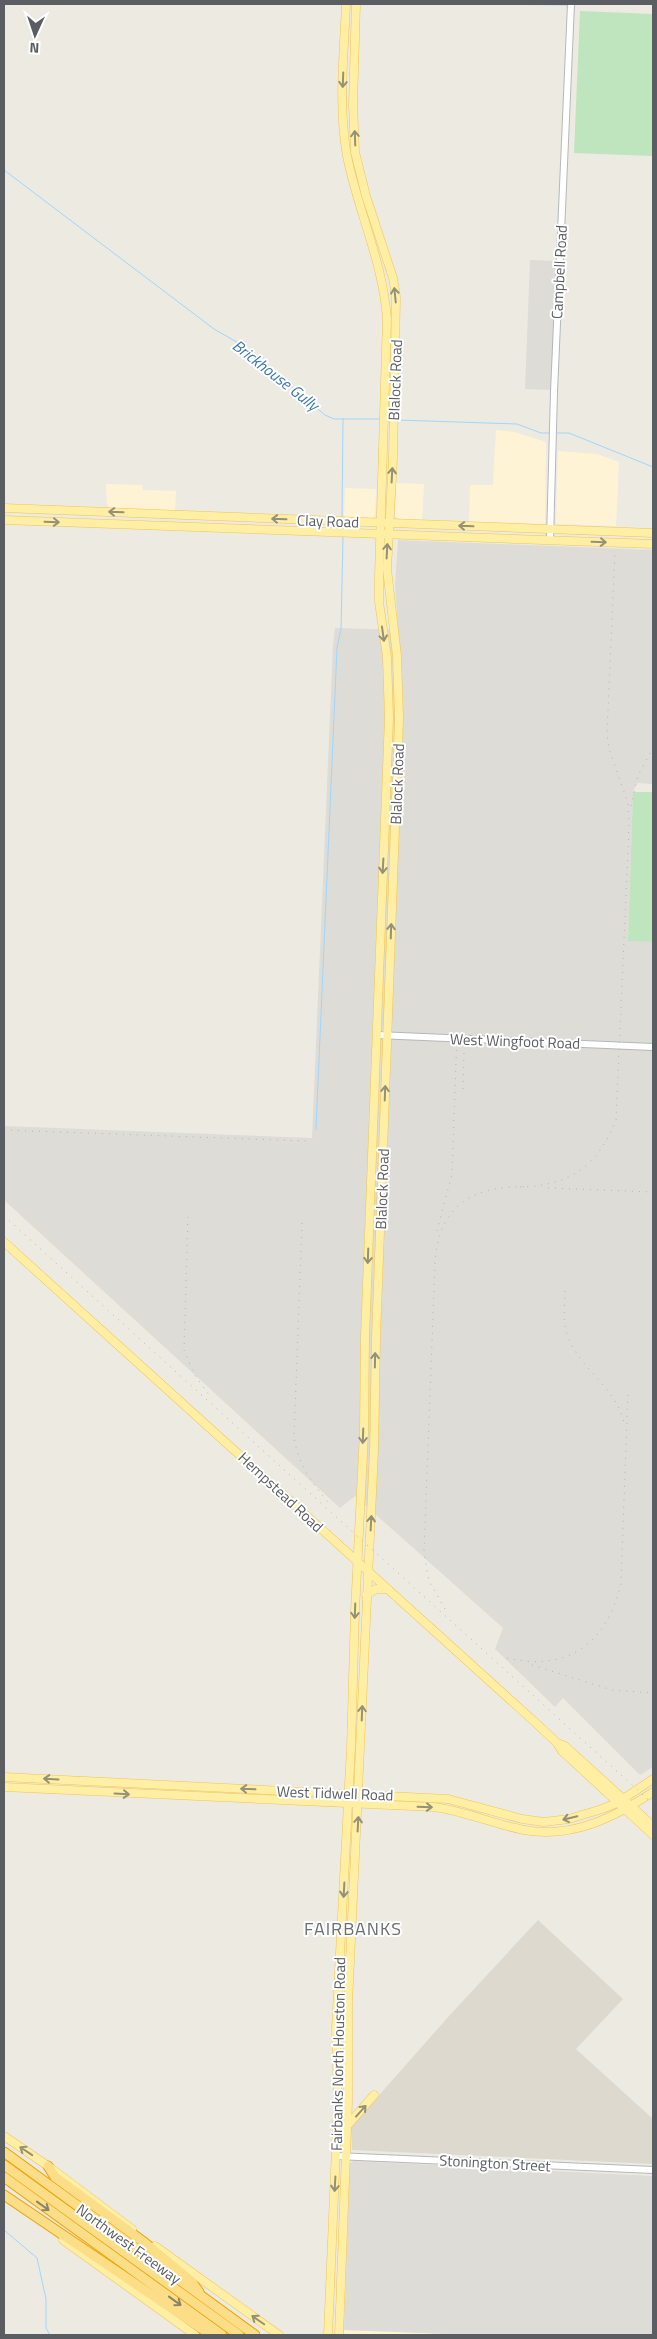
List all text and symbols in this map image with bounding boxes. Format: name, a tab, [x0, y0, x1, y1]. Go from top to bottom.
north arrow	[10, 10, 60, 60]
text: N	[29, 38, 40, 59]
one-way arrow	[339, 72, 348, 88]
one-way arrow	[350, 131, 359, 147]
street label: Campbell Road	[545, 224, 573, 320]
one-way arrow	[390, 287, 400, 303]
water label: Brickhouse Gully	[228, 334, 326, 418]
street label: Blalock Road	[382, 339, 408, 421]
one-way arrow	[387, 467, 396, 483]
one-way arrow	[109, 508, 125, 517]
street label: Clay Road	[297, 508, 359, 534]
one-way arrow	[271, 514, 288, 524]
one-way arrow	[44, 517, 60, 527]
one-way arrow	[458, 522, 474, 531]
one-way arrow	[590, 537, 606, 546]
one-way arrow	[383, 543, 392, 559]
one-way arrow	[378, 626, 388, 642]
street label: Blalock Road	[384, 743, 410, 825]
one-way arrow	[379, 858, 388, 874]
one-way arrow	[386, 923, 396, 939]
street label: West Wingfoot Road	[450, 1027, 580, 1055]
one-way arrow	[381, 1085, 390, 1101]
street label: Blalock Road	[369, 1148, 395, 1230]
one-way arrow	[364, 1248, 373, 1264]
one-way arrow	[371, 1353, 380, 1369]
one-way arrow	[359, 1428, 368, 1444]
street label: Hempstead Road	[233, 1446, 329, 1538]
one-way arrow	[366, 1515, 375, 1531]
one-way arrow	[350, 1603, 359, 1619]
one-way arrow	[358, 1706, 367, 1722]
one-way arrow	[43, 1775, 59, 1784]
street label: West Tidwell Road	[276, 1779, 394, 1807]
one-way arrow	[240, 1785, 256, 1794]
one-way arrow	[114, 1789, 130, 1798]
one-way arrow	[416, 1802, 433, 1812]
one-way arrow	[563, 1814, 579, 1823]
one-way arrow	[353, 1816, 362, 1832]
one-way arrow	[340, 1882, 349, 1898]
district label: FAIRBANKS	[304, 1915, 402, 1942]
street label: Fairbanks North Houston Road	[325, 1957, 351, 2151]
one-way arrow	[355, 2105, 367, 2118]
one-way arrow	[19, 2146, 33, 2156]
street label: Stonington Street	[439, 2149, 552, 2177]
one-way arrow	[330, 2176, 339, 2192]
street label: Northwest Freeway	[72, 2198, 186, 2290]
one-way arrow	[36, 2201, 50, 2211]
one-way arrow	[168, 2296, 182, 2306]
one-way arrow	[251, 2315, 265, 2325]

